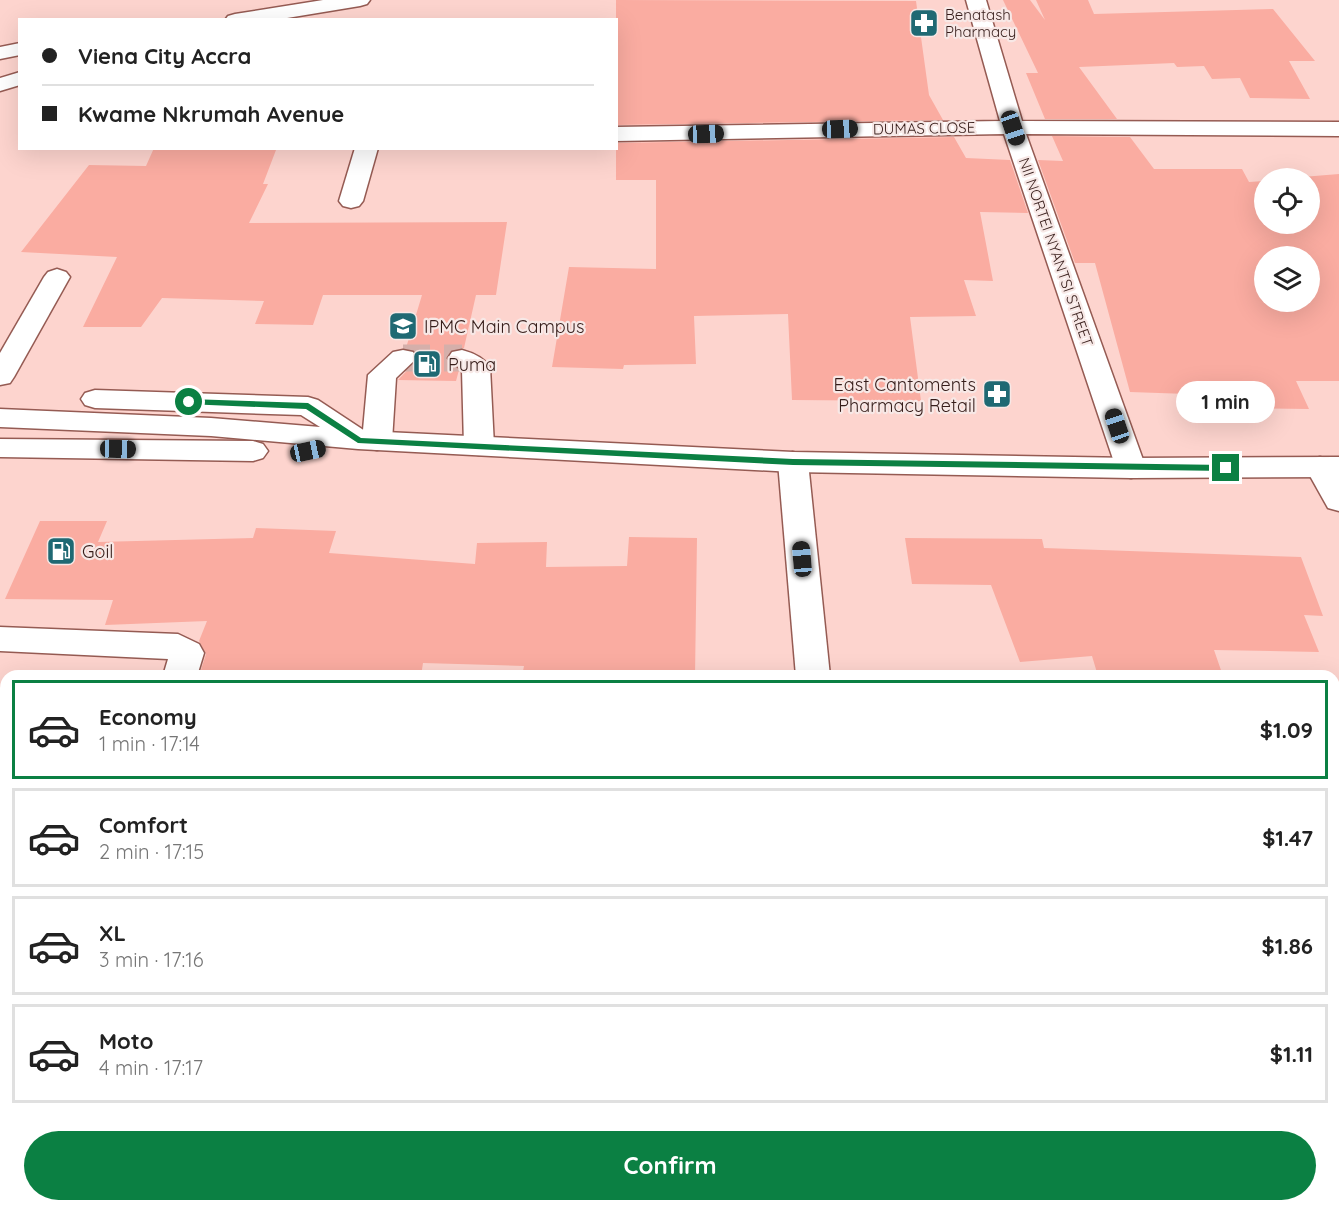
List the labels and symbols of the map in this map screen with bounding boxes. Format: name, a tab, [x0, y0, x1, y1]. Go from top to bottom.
place label: Benatash Pharmacy	[945, 5, 1016, 41]
pharmacy icon: Benatash Pharmacy	[908, 7, 940, 39]
car	[999, 108, 1027, 148]
street label: DUMAS CLOSE	[873, 118, 975, 138]
car	[822, 119, 858, 139]
car	[688, 124, 724, 144]
street label: NII NORTEI NYANTSI STREET	[1015, 155, 1097, 349]
school or university icon: IPMC Main Campus	[387, 310, 419, 342]
place label: IPMC Main Campus	[424, 315, 584, 338]
fuel station icon: Puma	[411, 348, 443, 380]
place label: Puma	[448, 353, 496, 376]
place label: East Cantoments Pharmacy Retail	[834, 373, 976, 417]
pharmacy icon: East Cantoments Pharmacy Retail	[981, 378, 1013, 410]
callout: 1 min	[1176, 381, 1276, 423]
route start	[175, 388, 202, 415]
car	[1103, 406, 1131, 446]
car	[289, 438, 327, 464]
car	[100, 440, 136, 458]
route end	[1212, 454, 1239, 481]
fuel station icon: Goil	[45, 535, 77, 567]
place label: Goil	[82, 540, 113, 563]
car	[791, 540, 813, 578]

